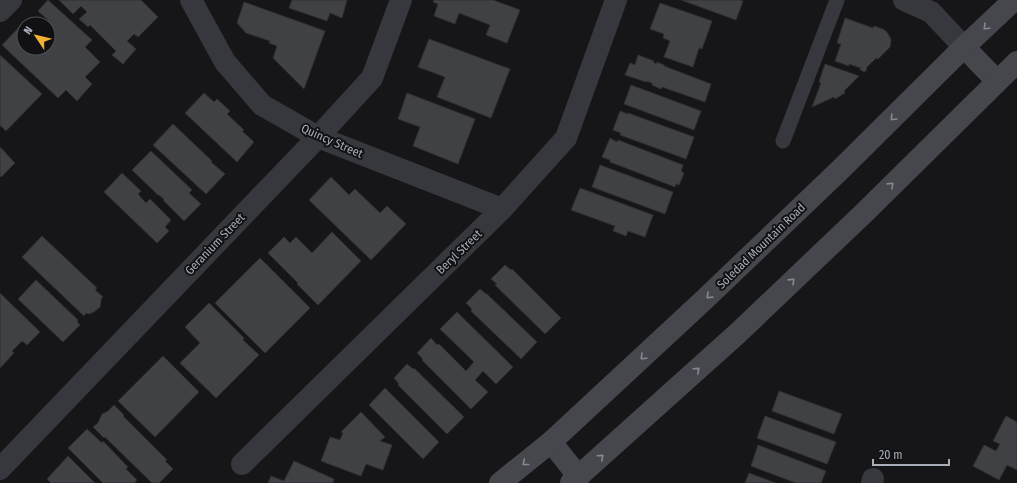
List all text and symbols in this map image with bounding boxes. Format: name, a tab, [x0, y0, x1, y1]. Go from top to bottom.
north arrow	[16, 16, 56, 56]
one-way arrow	[983, 22, 990, 29]
text: N	[21, 24, 35, 37]
one-way arrow	[890, 113, 898, 120]
street label: Quincy Street	[299, 121, 365, 161]
one-way arrow	[886, 182, 894, 190]
street label: Soledad Mountain Road	[714, 200, 808, 292]
street label: Geranium Street	[182, 210, 248, 278]
street label: Beryl Street	[433, 227, 485, 277]
one-way arrow	[787, 278, 795, 286]
one-way arrow	[706, 291, 714, 298]
one-way arrow	[640, 352, 648, 360]
one-way arrow	[692, 367, 700, 375]
scale bar	[873, 441, 949, 467]
text: 20 m	[879, 448, 903, 462]
one-way arrow	[596, 455, 603, 462]
one-way arrow	[523, 458, 530, 465]

